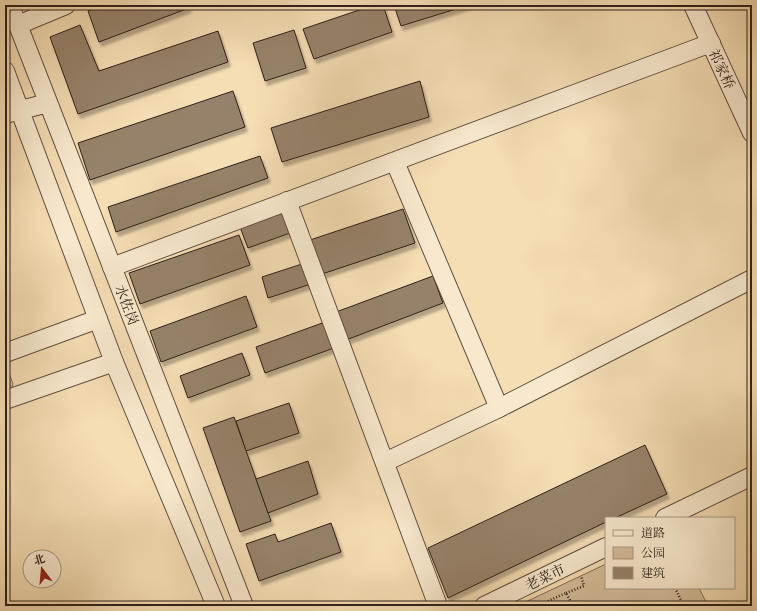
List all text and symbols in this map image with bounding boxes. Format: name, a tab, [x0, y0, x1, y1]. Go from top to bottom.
street label: 祁家桥	[704, 47, 738, 92]
street label: 水佐岗	[110, 283, 142, 328]
legend	[605, 517, 735, 589]
text: 道路	[641, 526, 665, 541]
text: 公园	[641, 546, 665, 561]
north arrow	[22, 549, 62, 589]
text: 北	[32, 552, 47, 569]
street label: 老菜市	[523, 561, 568, 595]
text: 建筑	[641, 566, 665, 581]

